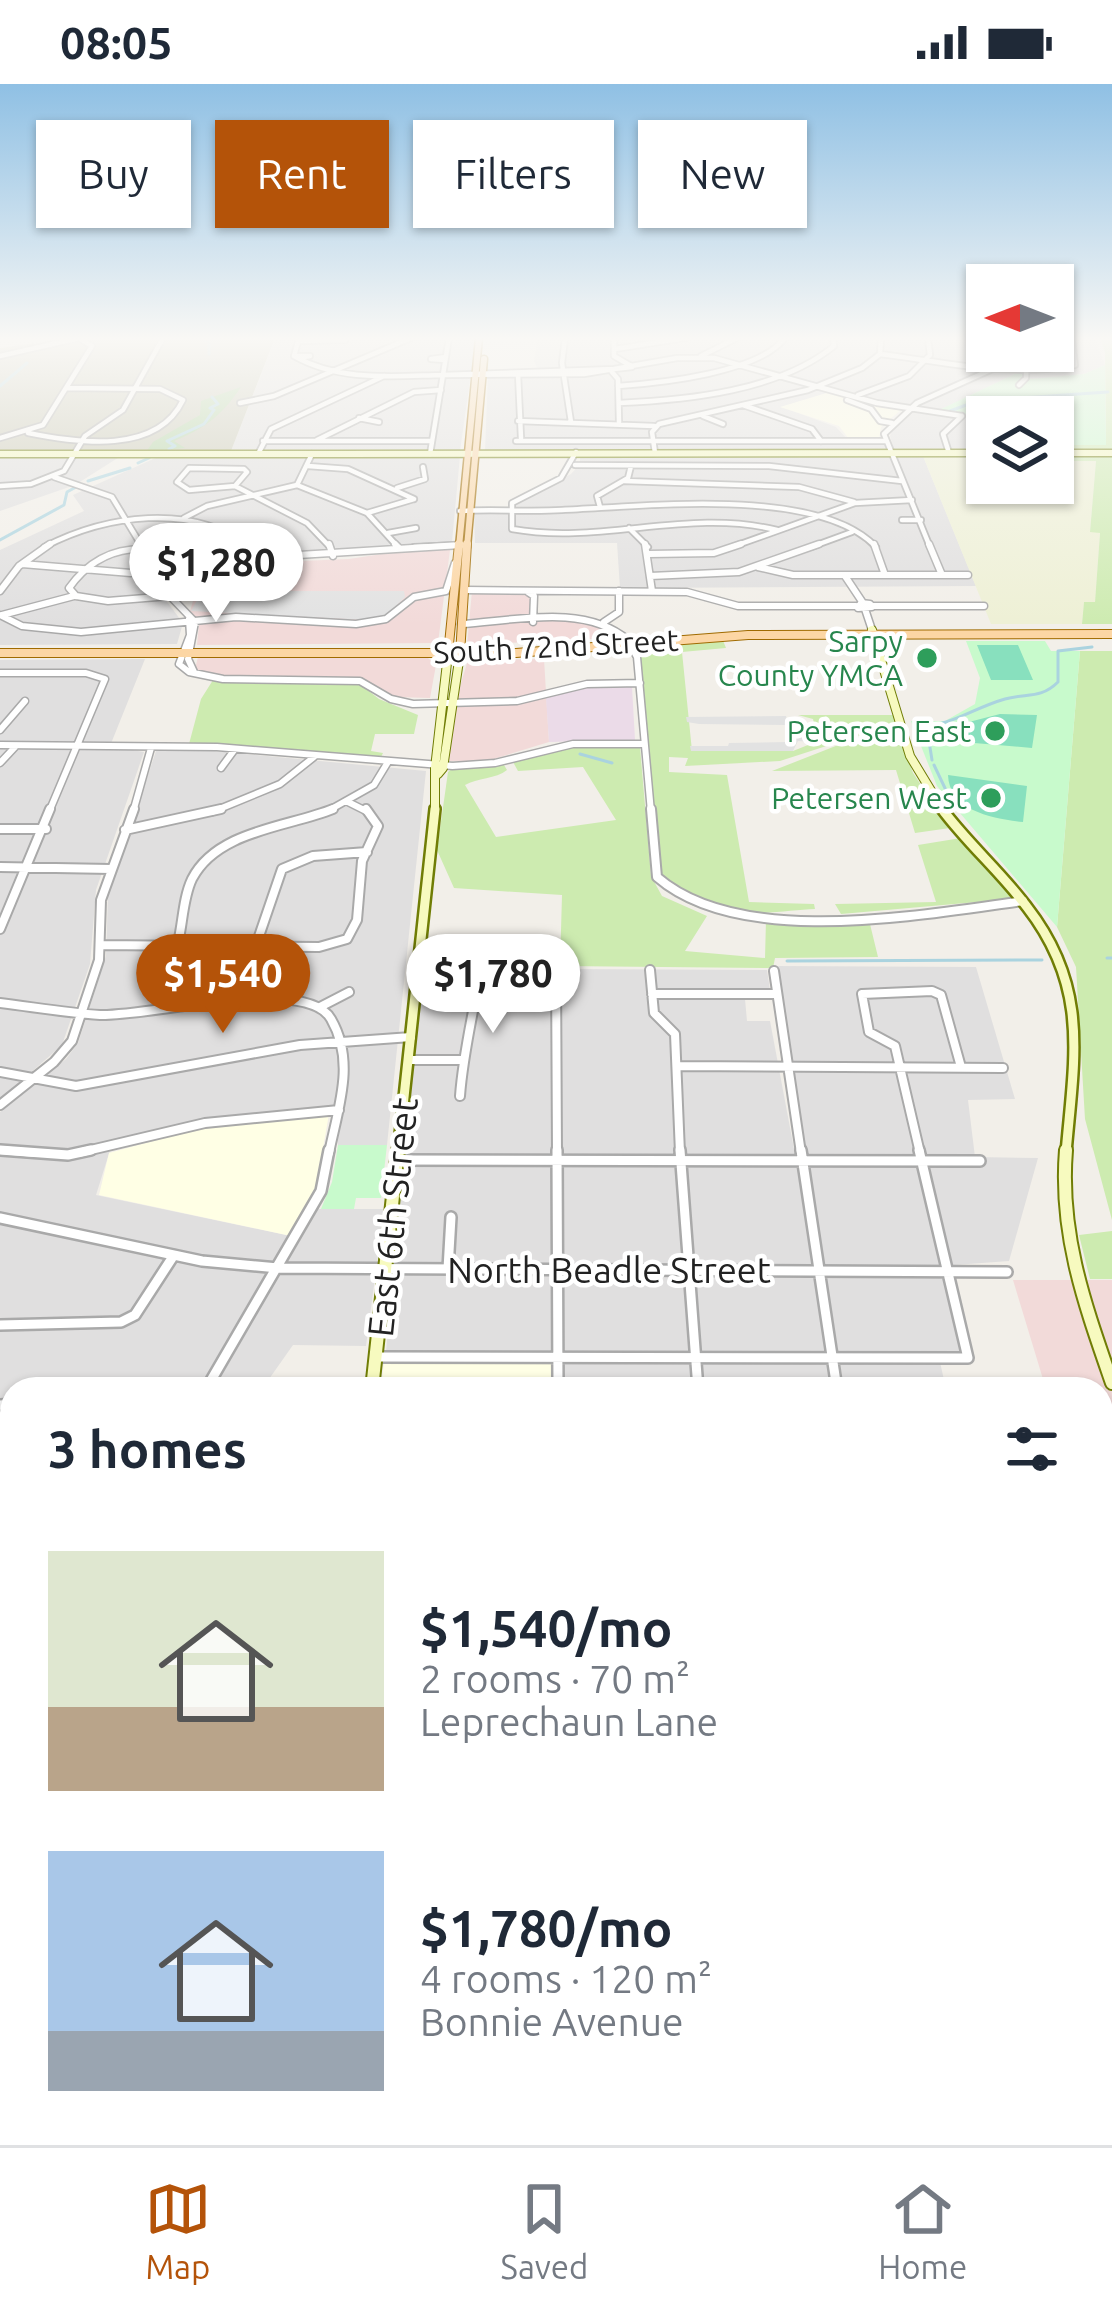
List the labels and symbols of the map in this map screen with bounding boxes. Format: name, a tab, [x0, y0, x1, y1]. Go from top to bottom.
north arrow	[966, 264, 1074, 372]
pin: $1,280	[118, 523, 314, 625]
street label: South 72nd Street	[433, 623, 680, 669]
place label: Sarpy County YMCA	[718, 624, 903, 692]
marker: Sarpy County YMCA	[914, 645, 940, 671]
place label: Petersen East	[787, 714, 971, 748]
marker: Petersen East	[982, 718, 1008, 744]
place label: Petersen West	[771, 781, 967, 815]
marker: Petersen West	[978, 785, 1004, 811]
pin: $1,540	[125, 934, 321, 1036]
pin: $1,780	[395, 934, 591, 1036]
street label: East 6th Street	[359, 1095, 425, 1339]
street label: North Beadle Street	[447, 1249, 771, 1290]

